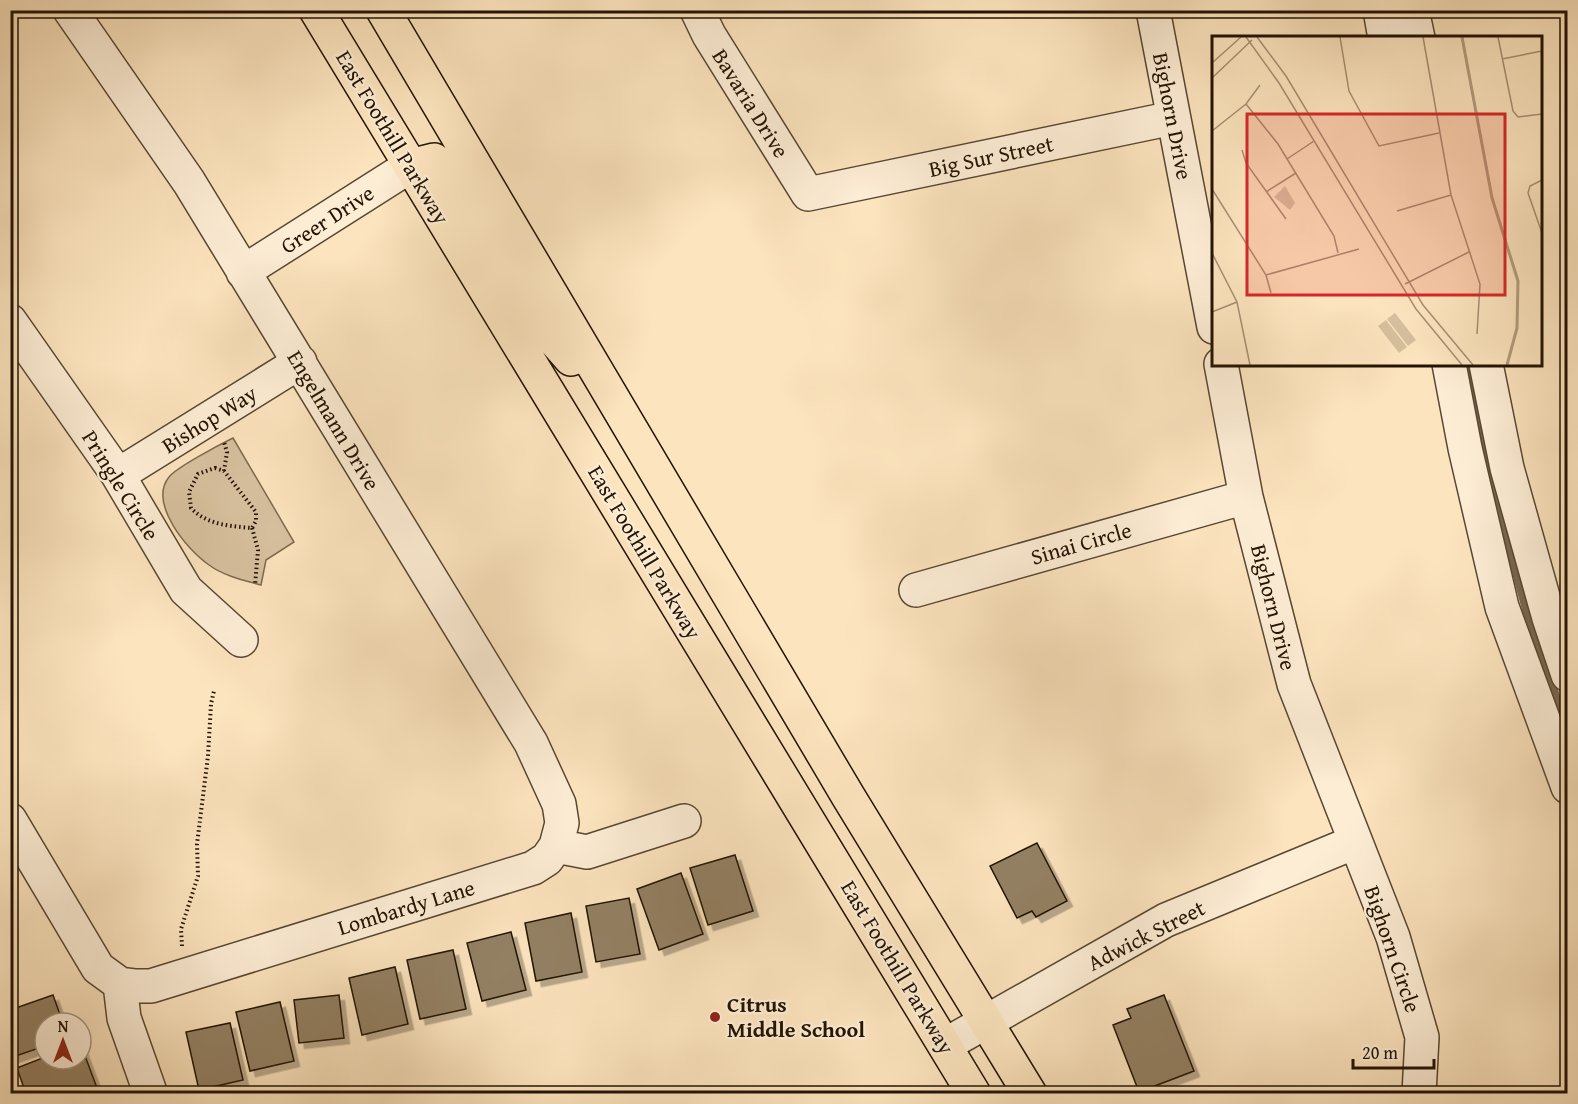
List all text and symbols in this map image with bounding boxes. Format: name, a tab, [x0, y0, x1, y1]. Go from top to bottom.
inset map	[1212, 36, 1542, 366]
street label: Bavaria Drive	[705, 42, 797, 164]
street label: East Foothill Parkway	[328, 44, 458, 230]
street label: Bighorn Drive	[1145, 50, 1201, 182]
street label: Big Sur Street	[926, 127, 1056, 185]
street label: Greer Drive	[274, 177, 380, 261]
street label: Engelmann Drive	[280, 344, 388, 496]
street label: Bishop Way	[155, 377, 263, 461]
street label: Pringle Circle	[74, 424, 168, 546]
street label: East Foothill Parkway	[580, 459, 710, 645]
street label: Sinai Circle	[1027, 513, 1135, 573]
street label: Bighorn Drive	[1243, 541, 1305, 673]
street label: Lombardy Lane	[333, 871, 479, 943]
street label: East Foothill Parkway	[833, 874, 963, 1060]
street label: Bighorn Circle	[1356, 881, 1430, 1017]
street label: Adwick Street	[1082, 892, 1210, 978]
place label: Citrus Middle School	[727, 988, 865, 1045]
marker: Citrus Middle School	[708, 1010, 722, 1024]
north arrow	[33, 1011, 93, 1071]
text: N	[58, 1014, 69, 1038]
scale bar	[1353, 1032, 1434, 1070]
text: 20 m	[1362, 1039, 1398, 1066]

